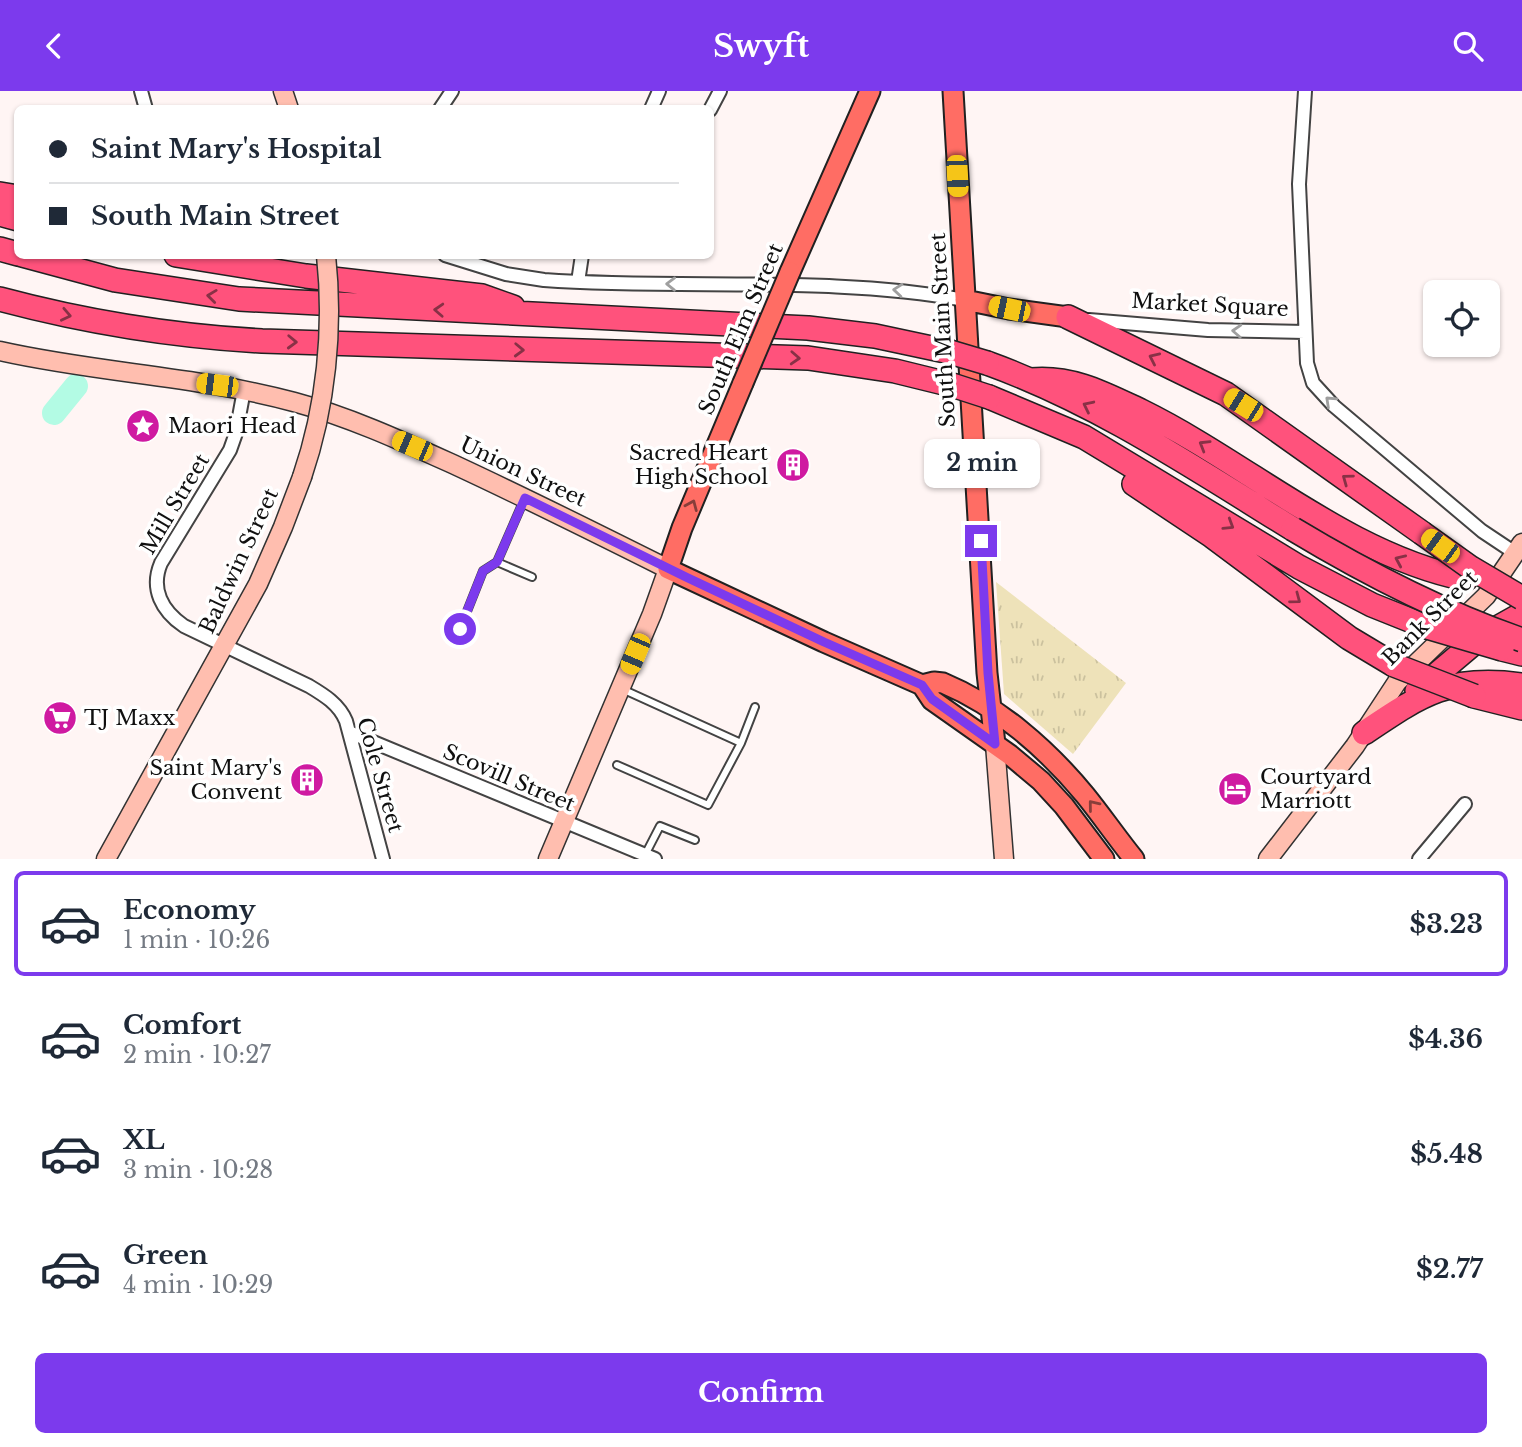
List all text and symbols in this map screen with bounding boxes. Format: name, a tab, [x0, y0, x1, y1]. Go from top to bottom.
text: Swyft	[713, 26, 809, 66]
icon: back	[35, 27, 73, 65]
icon: search	[1449, 27, 1487, 65]
text: Saint Mary's Hospital	[91, 133, 382, 165]
car	[946, 154, 969, 198]
text: South Main Street	[91, 200, 339, 232]
street label: South Main Street	[925, 232, 961, 428]
street label: South Elm Street	[693, 239, 789, 419]
one-way arrow	[665, 276, 676, 291]
map controls	[1423, 280, 1500, 357]
button: locate	[1423, 280, 1500, 357]
one-way arrow	[892, 283, 903, 298]
one-way arrow	[206, 288, 218, 303]
street label: Market Square	[1131, 288, 1289, 322]
car	[987, 294, 1032, 324]
one-way arrow	[433, 303, 444, 318]
one-way arrow	[60, 307, 72, 322]
one-way arrow	[1231, 324, 1242, 339]
one-way arrow	[286, 335, 297, 350]
one-way arrow	[514, 342, 525, 357]
one-way arrow	[790, 350, 801, 365]
one-way arrow	[1149, 353, 1162, 367]
car	[195, 372, 240, 398]
car	[1220, 385, 1267, 425]
one-way arrow	[1325, 397, 1338, 409]
one-way arrow	[1083, 400, 1095, 414]
place icon: Maori Head	[124, 407, 162, 445]
place label: Maori Head	[168, 413, 296, 439]
car	[389, 428, 436, 464]
street label: Union Street	[456, 431, 590, 513]
place label: Sacred Heart High School	[629, 440, 768, 490]
callout: 2 min	[923, 440, 1039, 489]
one-way arrow	[1199, 441, 1212, 454]
building icon: Sacred Heart High School	[774, 446, 812, 484]
street label: Mill Street	[135, 449, 215, 559]
text: 2 min	[946, 449, 1018, 477]
one-way arrow	[1342, 475, 1355, 487]
street label: Baldwin Street	[194, 484, 284, 638]
one-way arrow	[684, 499, 698, 512]
one-way arrow	[1221, 517, 1234, 530]
route end	[965, 525, 997, 557]
car	[1417, 525, 1464, 567]
one-way arrow	[1395, 554, 1408, 568]
street label: Bank Street	[1377, 565, 1483, 671]
one-way arrow	[1288, 590, 1301, 603]
route start	[444, 613, 476, 645]
car	[618, 631, 653, 677]
supermarket icon: TJ Maxx	[41, 699, 79, 737]
place label: TJ Maxx	[84, 705, 175, 731]
street label: Cole Street	[351, 714, 409, 836]
street label: Scovill Street	[439, 738, 579, 818]
place label: Saint Mary's Convent	[149, 755, 282, 805]
building icon: Saint Mary's Convent	[288, 761, 326, 799]
place label: Courtyard Marriott	[1260, 764, 1371, 814]
hotel icon: Courtyard Marriott	[1216, 770, 1254, 808]
one-way arrow	[1089, 800, 1101, 813]
icon: car	[39, 892, 102, 955]
text: Economy	[123, 894, 256, 926]
text: $3.23	[1409, 908, 1483, 940]
text: 1 min · 10:26	[123, 926, 270, 954]
icon: car	[39, 1007, 102, 1070]
text: Comfort	[123, 1009, 241, 1041]
text: $4.36	[1408, 1023, 1483, 1055]
text: 2 min · 10:27	[123, 1041, 271, 1069]
icon: car	[39, 1122, 102, 1185]
text: XL	[123, 1124, 165, 1156]
text: $5.48	[1410, 1138, 1483, 1170]
text: 3 min · 10:28	[123, 1156, 273, 1184]
icon: car	[39, 1237, 102, 1300]
text: Green	[123, 1239, 208, 1271]
text: $2.77	[1416, 1253, 1483, 1285]
text: 4 min · 10:29	[123, 1271, 273, 1299]
button: Confirm	[35, 1353, 1487, 1433]

